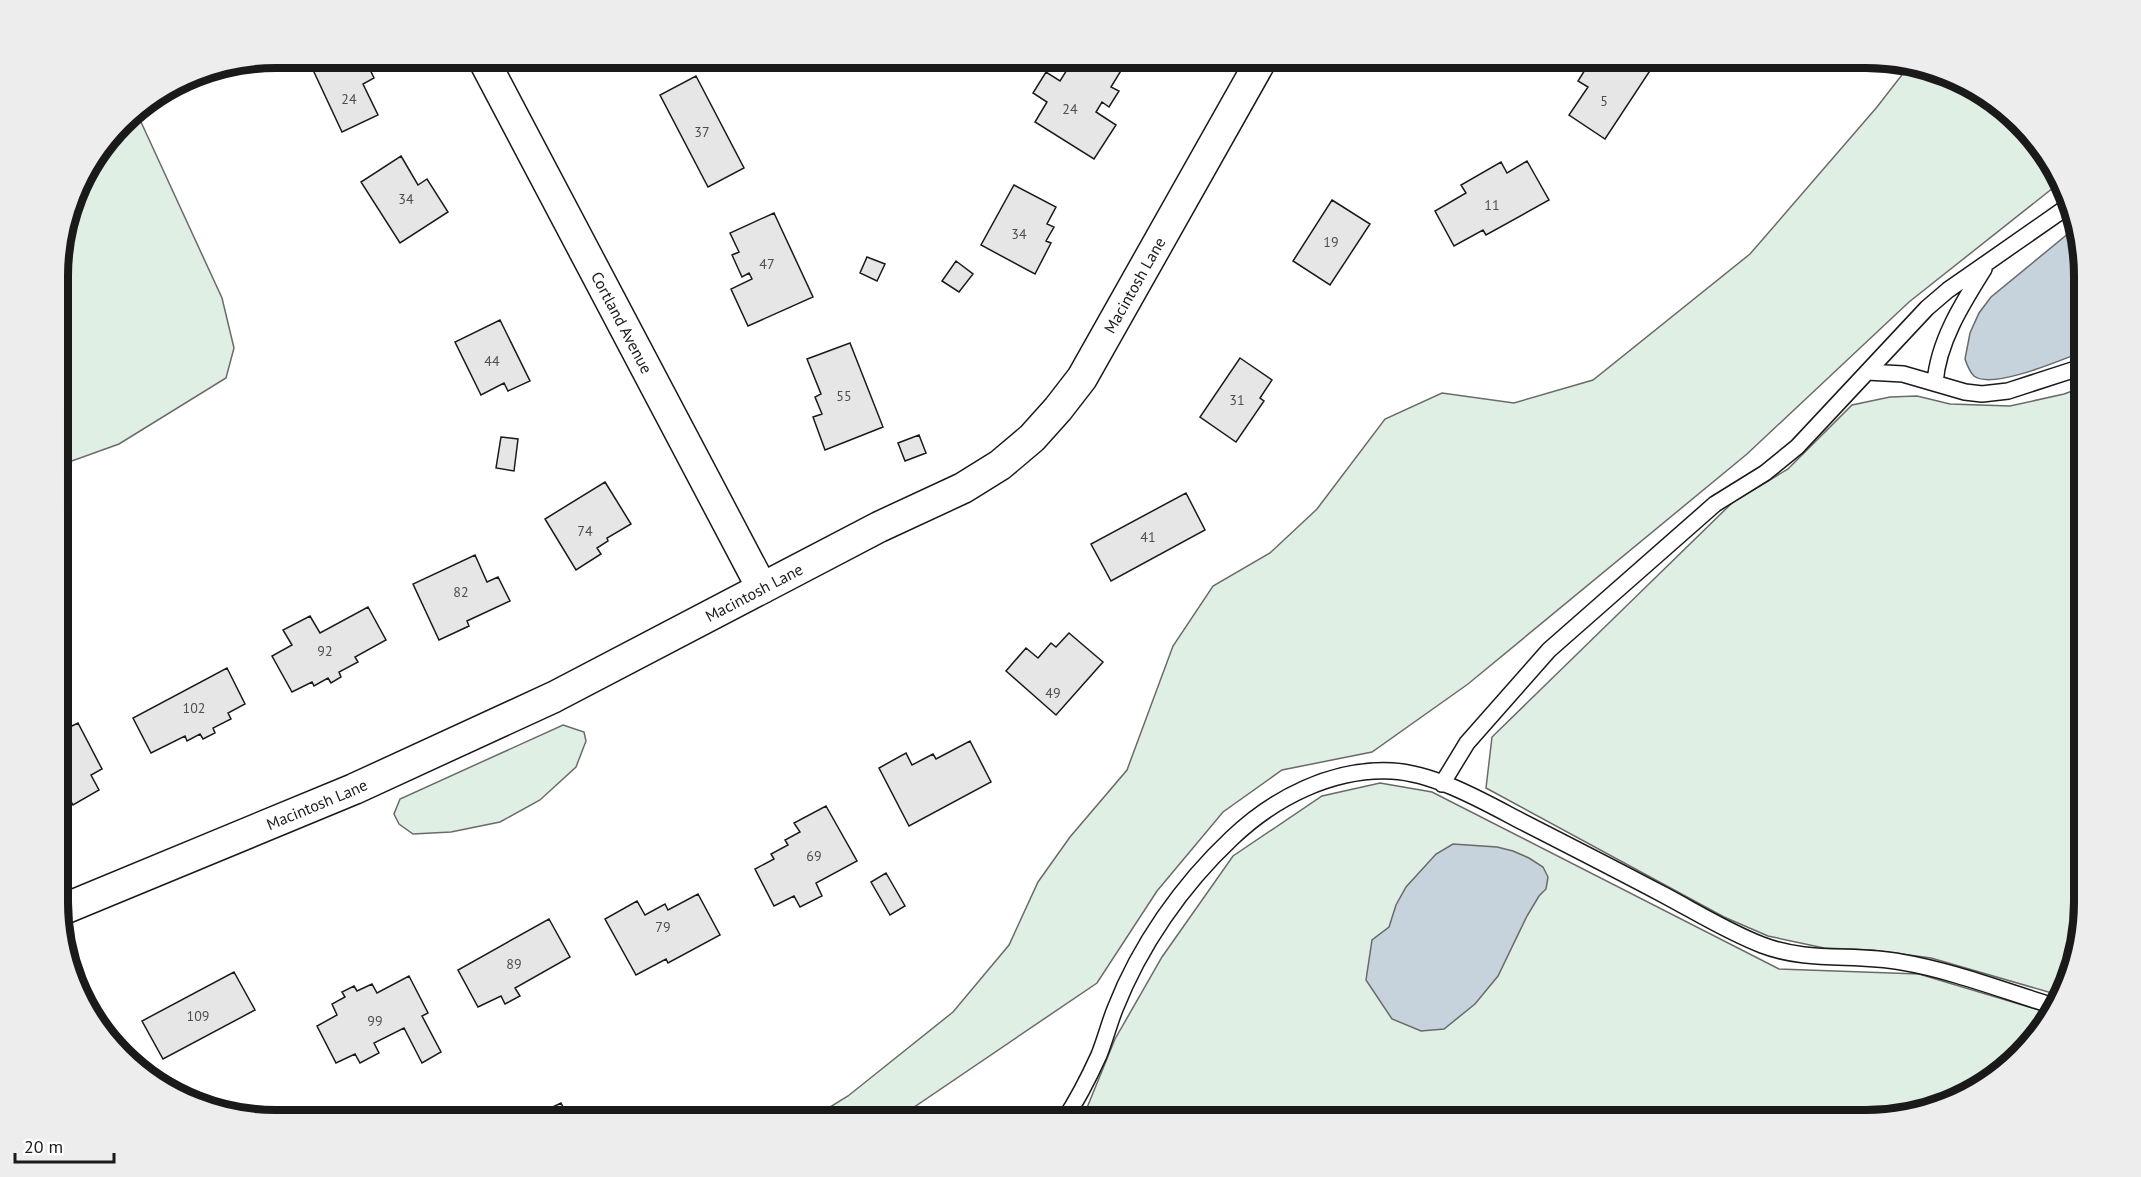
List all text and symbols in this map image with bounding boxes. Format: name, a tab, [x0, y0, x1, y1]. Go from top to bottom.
house number: 24	[341, 90, 357, 108]
house number: 5	[1600, 92, 1608, 110]
house number: 24	[1062, 100, 1078, 118]
house number: 37	[694, 123, 710, 141]
house number: 34	[398, 190, 414, 208]
house number: 11	[1484, 196, 1500, 214]
house number: 34	[1011, 225, 1027, 243]
street label: Macintosh Lane	[1099, 233, 1169, 337]
house number: 19	[1323, 233, 1339, 251]
house number: 47	[759, 255, 775, 273]
street label: Cortland Avenue	[587, 268, 657, 377]
house number: 44	[484, 352, 500, 370]
house number: 55	[836, 387, 852, 405]
house number: 31	[1229, 391, 1245, 409]
house number: 74	[577, 522, 593, 540]
house number: 41	[1140, 528, 1156, 546]
street label: Macintosh Lane	[702, 559, 806, 626]
house number: 82	[453, 583, 469, 601]
house number: 92	[317, 642, 333, 660]
house number: 49	[1045, 684, 1061, 702]
house number: 102	[183, 699, 205, 717]
street label: Macintosh Lane	[263, 774, 370, 834]
house number: 69	[806, 847, 822, 865]
house number: 79	[655, 918, 671, 936]
house number: 89	[506, 955, 522, 973]
house number: 109	[187, 1007, 209, 1025]
house number: 99	[367, 1012, 383, 1030]
scale bar	[15, 1126, 114, 1164]
text: 20 m	[24, 1135, 63, 1158]

